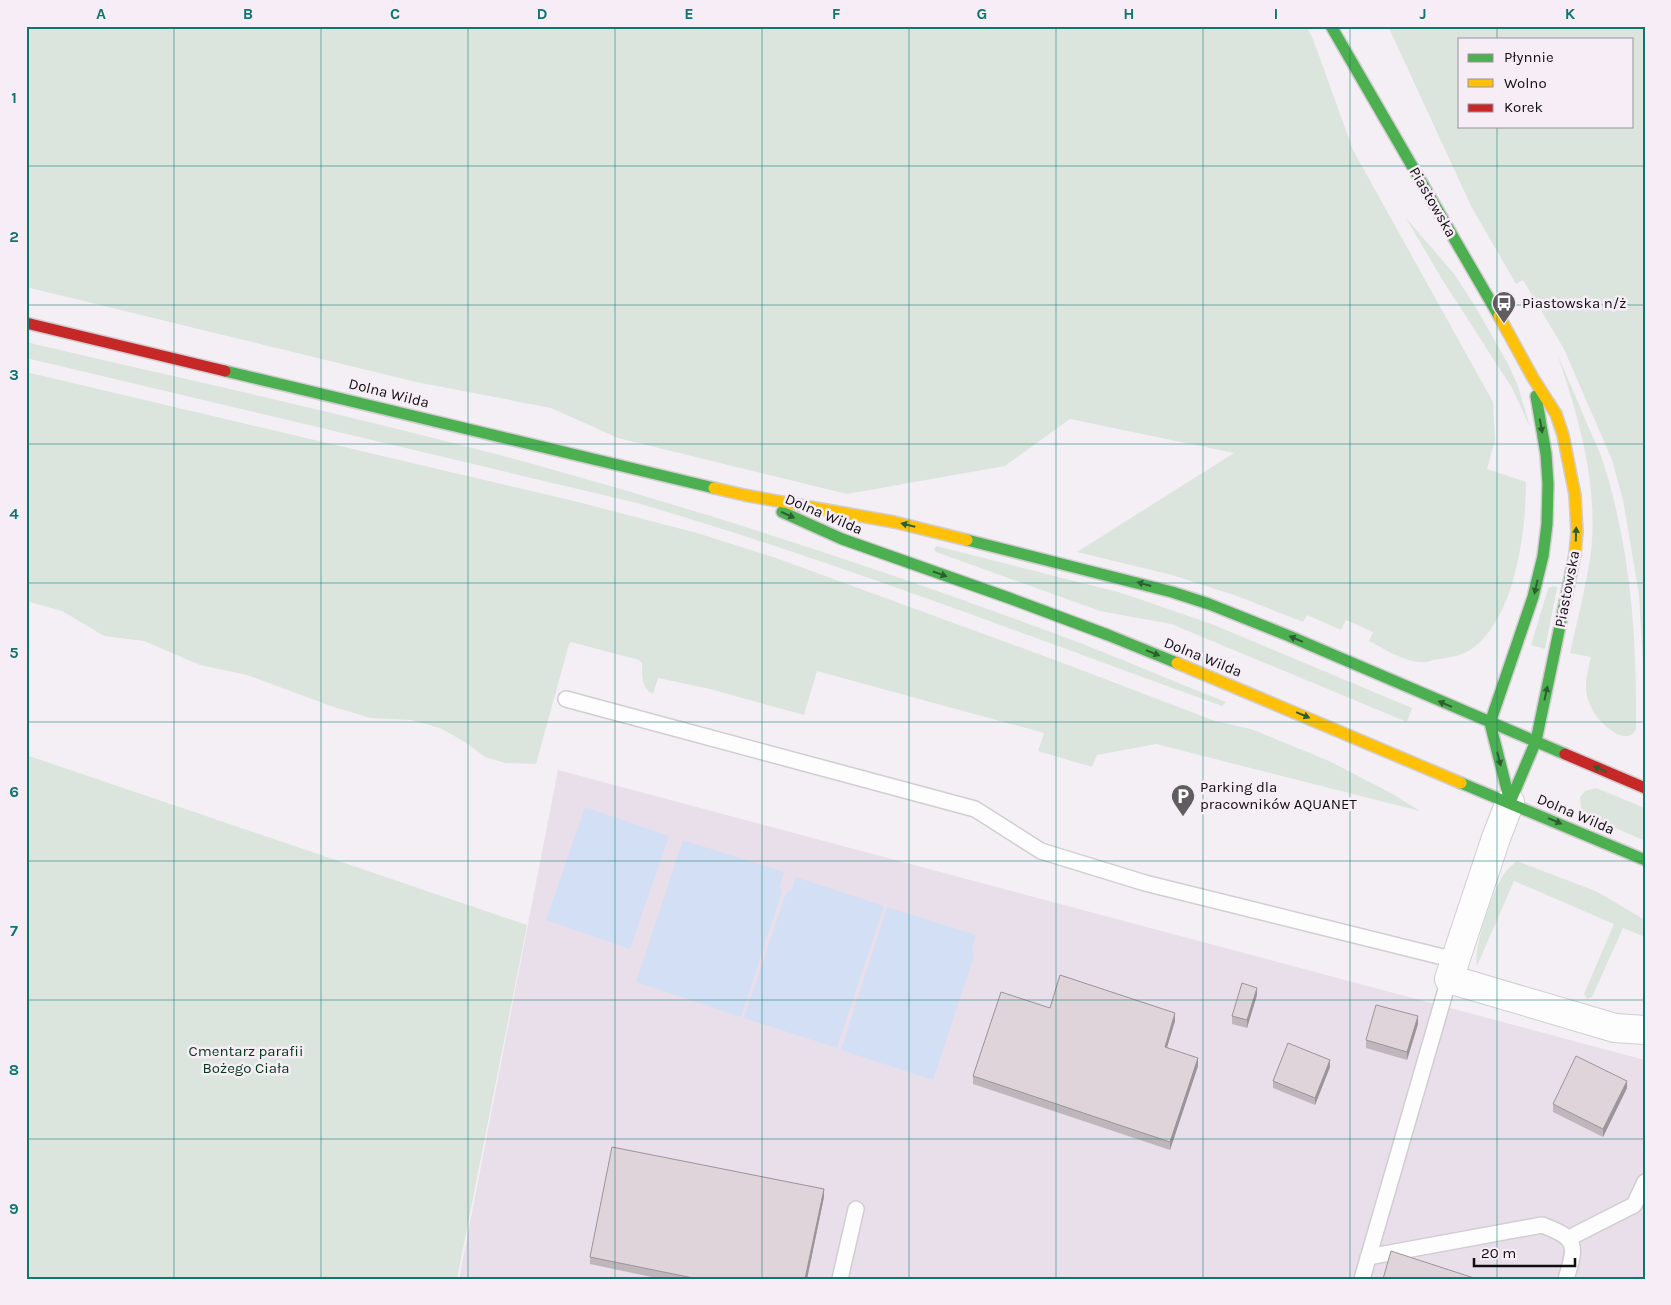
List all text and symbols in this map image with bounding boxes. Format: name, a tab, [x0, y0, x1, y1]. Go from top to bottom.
text: A	[96, 4, 106, 23]
text: B	[243, 4, 253, 23]
text: C	[390, 4, 400, 23]
text: D	[537, 4, 548, 23]
text: E	[684, 4, 694, 23]
text: F	[832, 4, 841, 23]
text: G	[977, 4, 987, 23]
text: H	[1123, 4, 1135, 23]
text: I	[1274, 4, 1278, 23]
text: J	[1419, 4, 1427, 23]
text: K	[1565, 4, 1576, 23]
legend	[1458, 38, 1634, 128]
text: Płynnie	[1504, 48, 1554, 66]
text: Wolno	[1504, 74, 1547, 92]
text: 1	[11, 88, 17, 107]
text: Korek	[1504, 98, 1543, 116]
street label: Piastowska	[1406, 164, 1460, 240]
text: 2	[9, 227, 19, 246]
bus stop icon: Piastowska n/ż	[1491, 290, 1517, 324]
place label: Piastowska n/ż	[1522, 294, 1626, 312]
text: 3	[9, 365, 19, 384]
street label: Dolna Wilda	[347, 374, 431, 412]
one-way arrow	[1538, 419, 1546, 435]
street label: Dolna Wilda	[783, 490, 865, 538]
text: 4	[9, 504, 19, 523]
one-way arrow	[781, 512, 795, 520]
one-way arrow	[900, 521, 915, 529]
one-way arrow	[1573, 525, 1581, 541]
street label: Piastowska	[1551, 549, 1583, 629]
one-way arrow	[933, 570, 948, 578]
one-way arrow	[1136, 580, 1151, 588]
one-way arrow	[1531, 580, 1539, 596]
street label: Dolna Wilda	[1161, 633, 1245, 681]
one-way arrow	[1289, 635, 1303, 643]
text: 5	[9, 643, 19, 662]
one-way arrow	[1146, 650, 1160, 658]
one-way arrow	[1542, 685, 1550, 700]
one-way arrow	[1438, 699, 1452, 707]
one-way arrow	[1296, 712, 1310, 720]
one-way arrow	[1495, 751, 1503, 766]
one-way arrow	[1593, 764, 1607, 772]
place label: Parking dla pracowników AQUANET	[1200, 778, 1357, 813]
text: 6	[9, 782, 19, 801]
parking icon: Parking dla pracowników AQUANET	[1170, 783, 1196, 817]
street label: Dolna Wilda	[1535, 790, 1617, 838]
one-way arrow	[1548, 818, 1562, 826]
text: 7	[10, 921, 18, 940]
park label: Cmentarz parafii Bożego Ciała	[189, 1042, 303, 1077]
text: 8	[9, 1060, 19, 1079]
text: 9	[9, 1199, 19, 1218]
scale bar	[1474, 1235, 1575, 1267]
text: 20 m	[1481, 1244, 1516, 1262]

